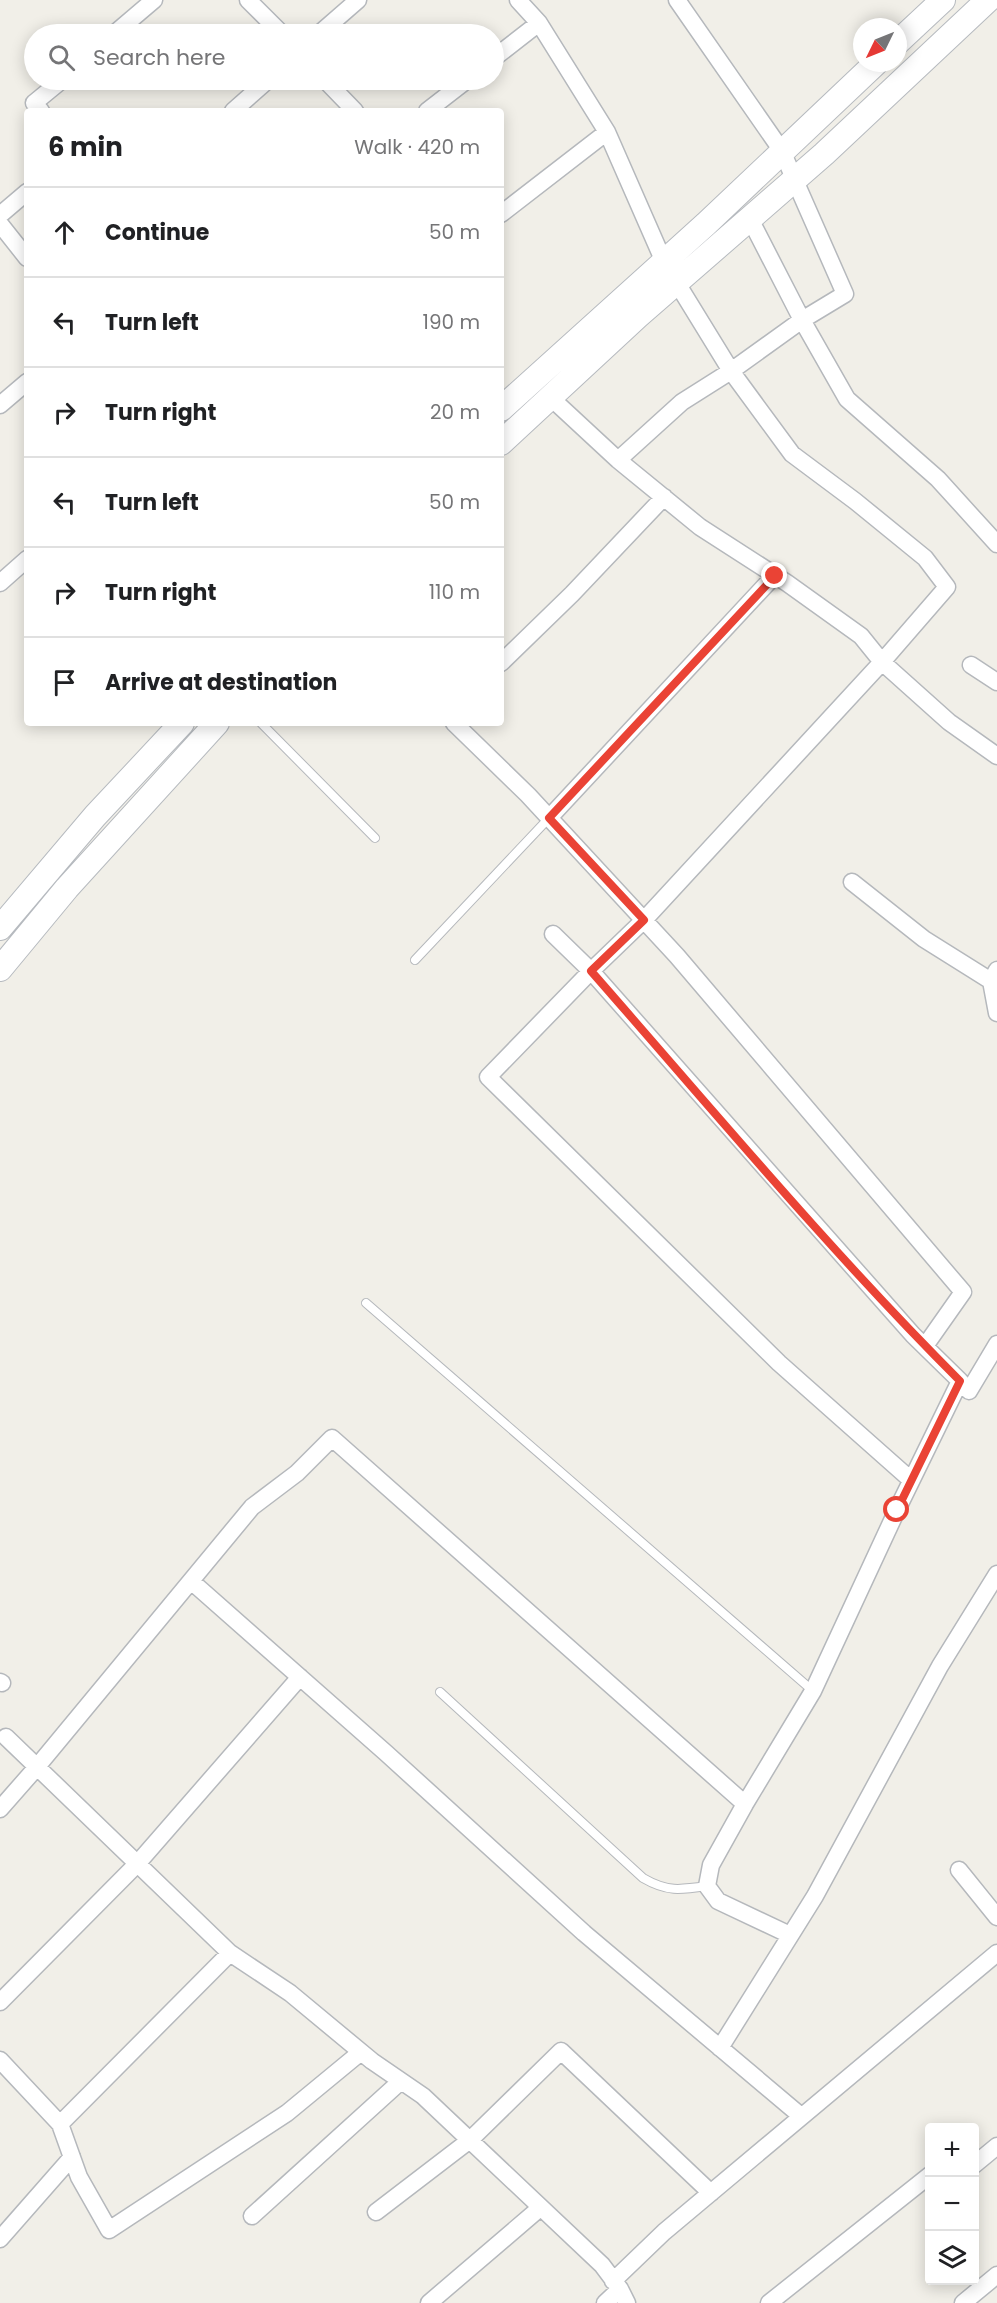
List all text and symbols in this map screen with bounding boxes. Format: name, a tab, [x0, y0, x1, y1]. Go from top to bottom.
north arrow	[853, 18, 907, 72]
search box	[24, 24, 504, 90]
icon: search	[45, 41, 78, 74]
text: Search here	[93, 42, 226, 73]
text: 6 min	[48, 129, 123, 165]
text: Walk · 420 m	[354, 133, 480, 161]
icon: ahead	[48, 216, 81, 249]
text: Continue	[105, 217, 209, 248]
text: 50 m	[429, 218, 480, 246]
icon: left	[48, 306, 81, 339]
text: Turn left	[105, 307, 199, 338]
text: 190 m	[423, 308, 480, 336]
icon: right	[48, 396, 81, 429]
text: Turn right	[105, 397, 216, 428]
text: 20 m	[430, 398, 480, 426]
icon: left	[48, 486, 81, 519]
text: Turn left	[105, 487, 199, 518]
text: 50 m	[429, 488, 480, 516]
route end	[761, 562, 787, 588]
icon: right	[48, 576, 81, 609]
text: Turn right	[105, 577, 216, 608]
text: 110 m	[429, 578, 480, 606]
icon: arrive	[48, 666, 81, 699]
text: Arrive at destination	[105, 667, 337, 698]
route start	[883, 1496, 909, 1522]
map controls	[925, 2123, 979, 2285]
button: +	[925, 2123, 979, 2177]
button: −	[925, 2177, 979, 2231]
button: layers	[925, 2231, 979, 2285]

